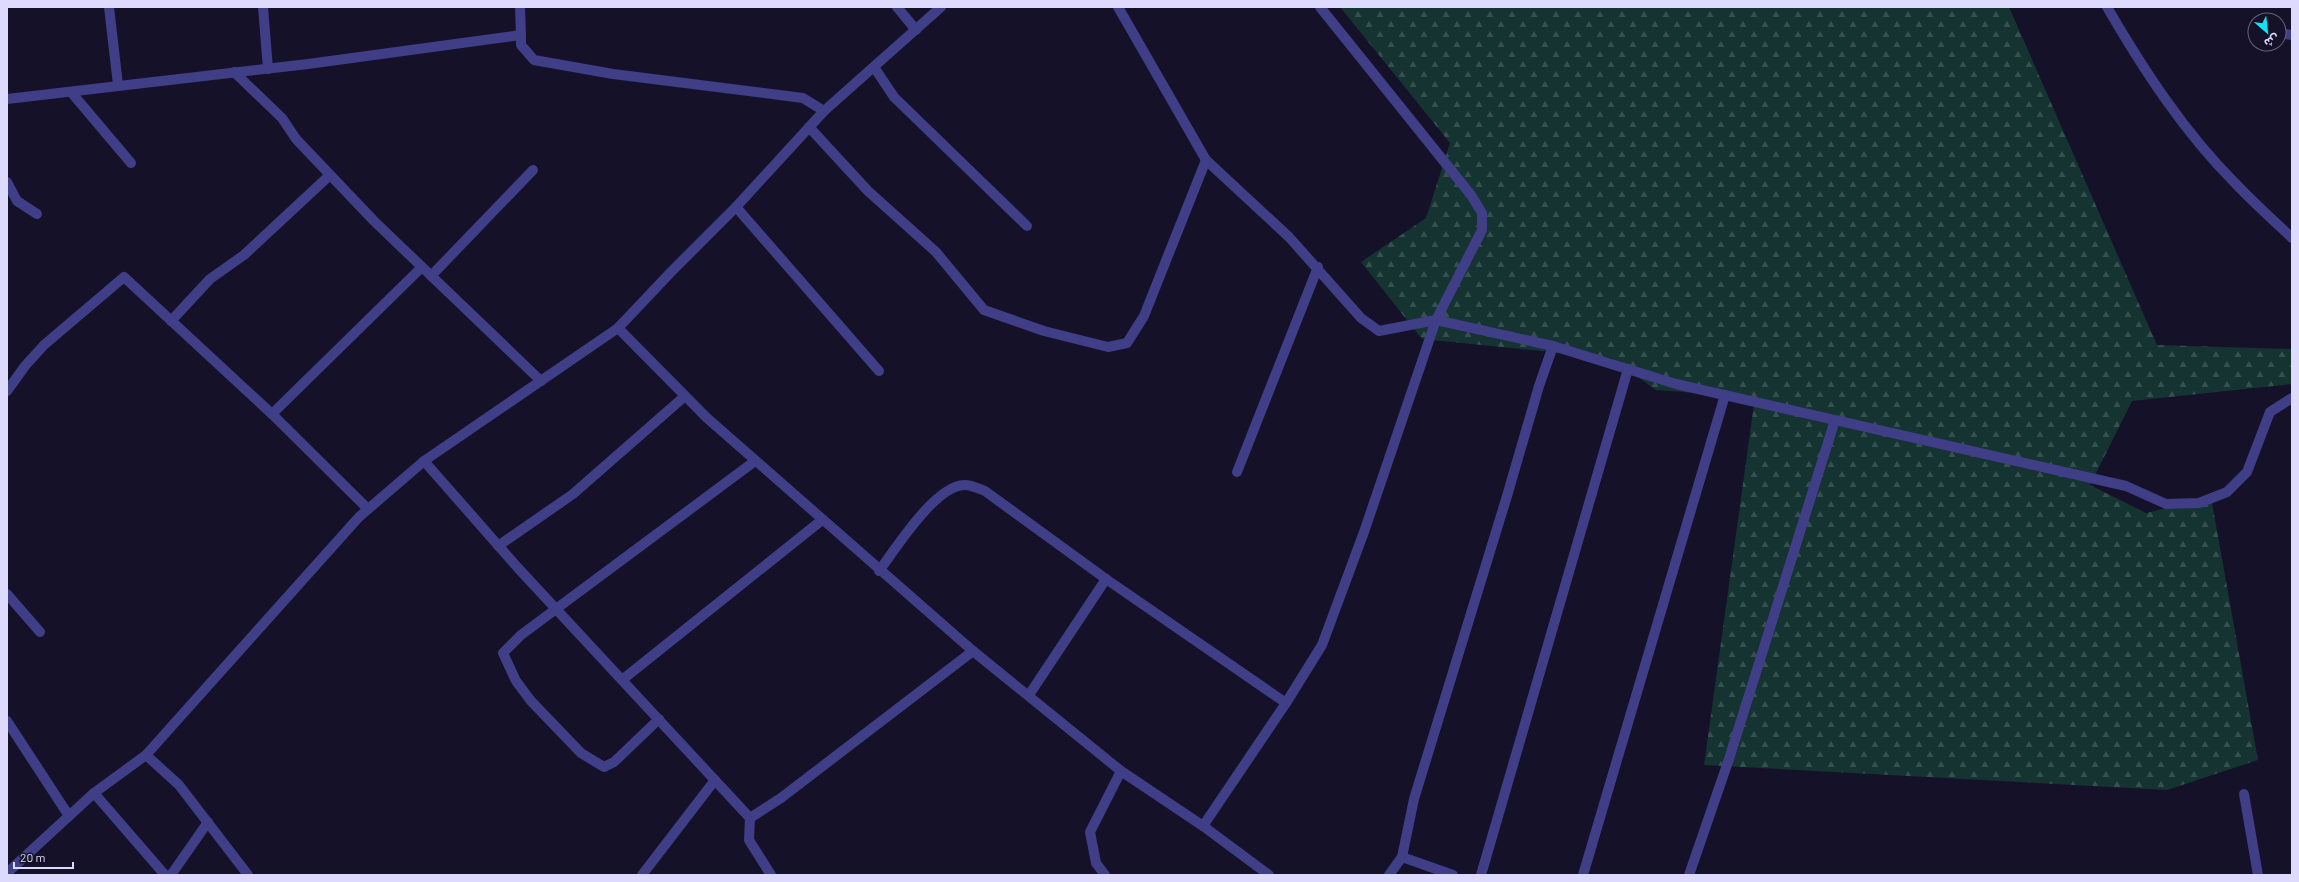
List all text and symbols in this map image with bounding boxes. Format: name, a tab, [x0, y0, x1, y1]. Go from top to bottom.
north arrow	[2247, 12, 2287, 52]
text: ش	[2262, 31, 2282, 51]
scale bar	[14, 844, 73, 870]
text: 20 m	[20, 850, 46, 864]

